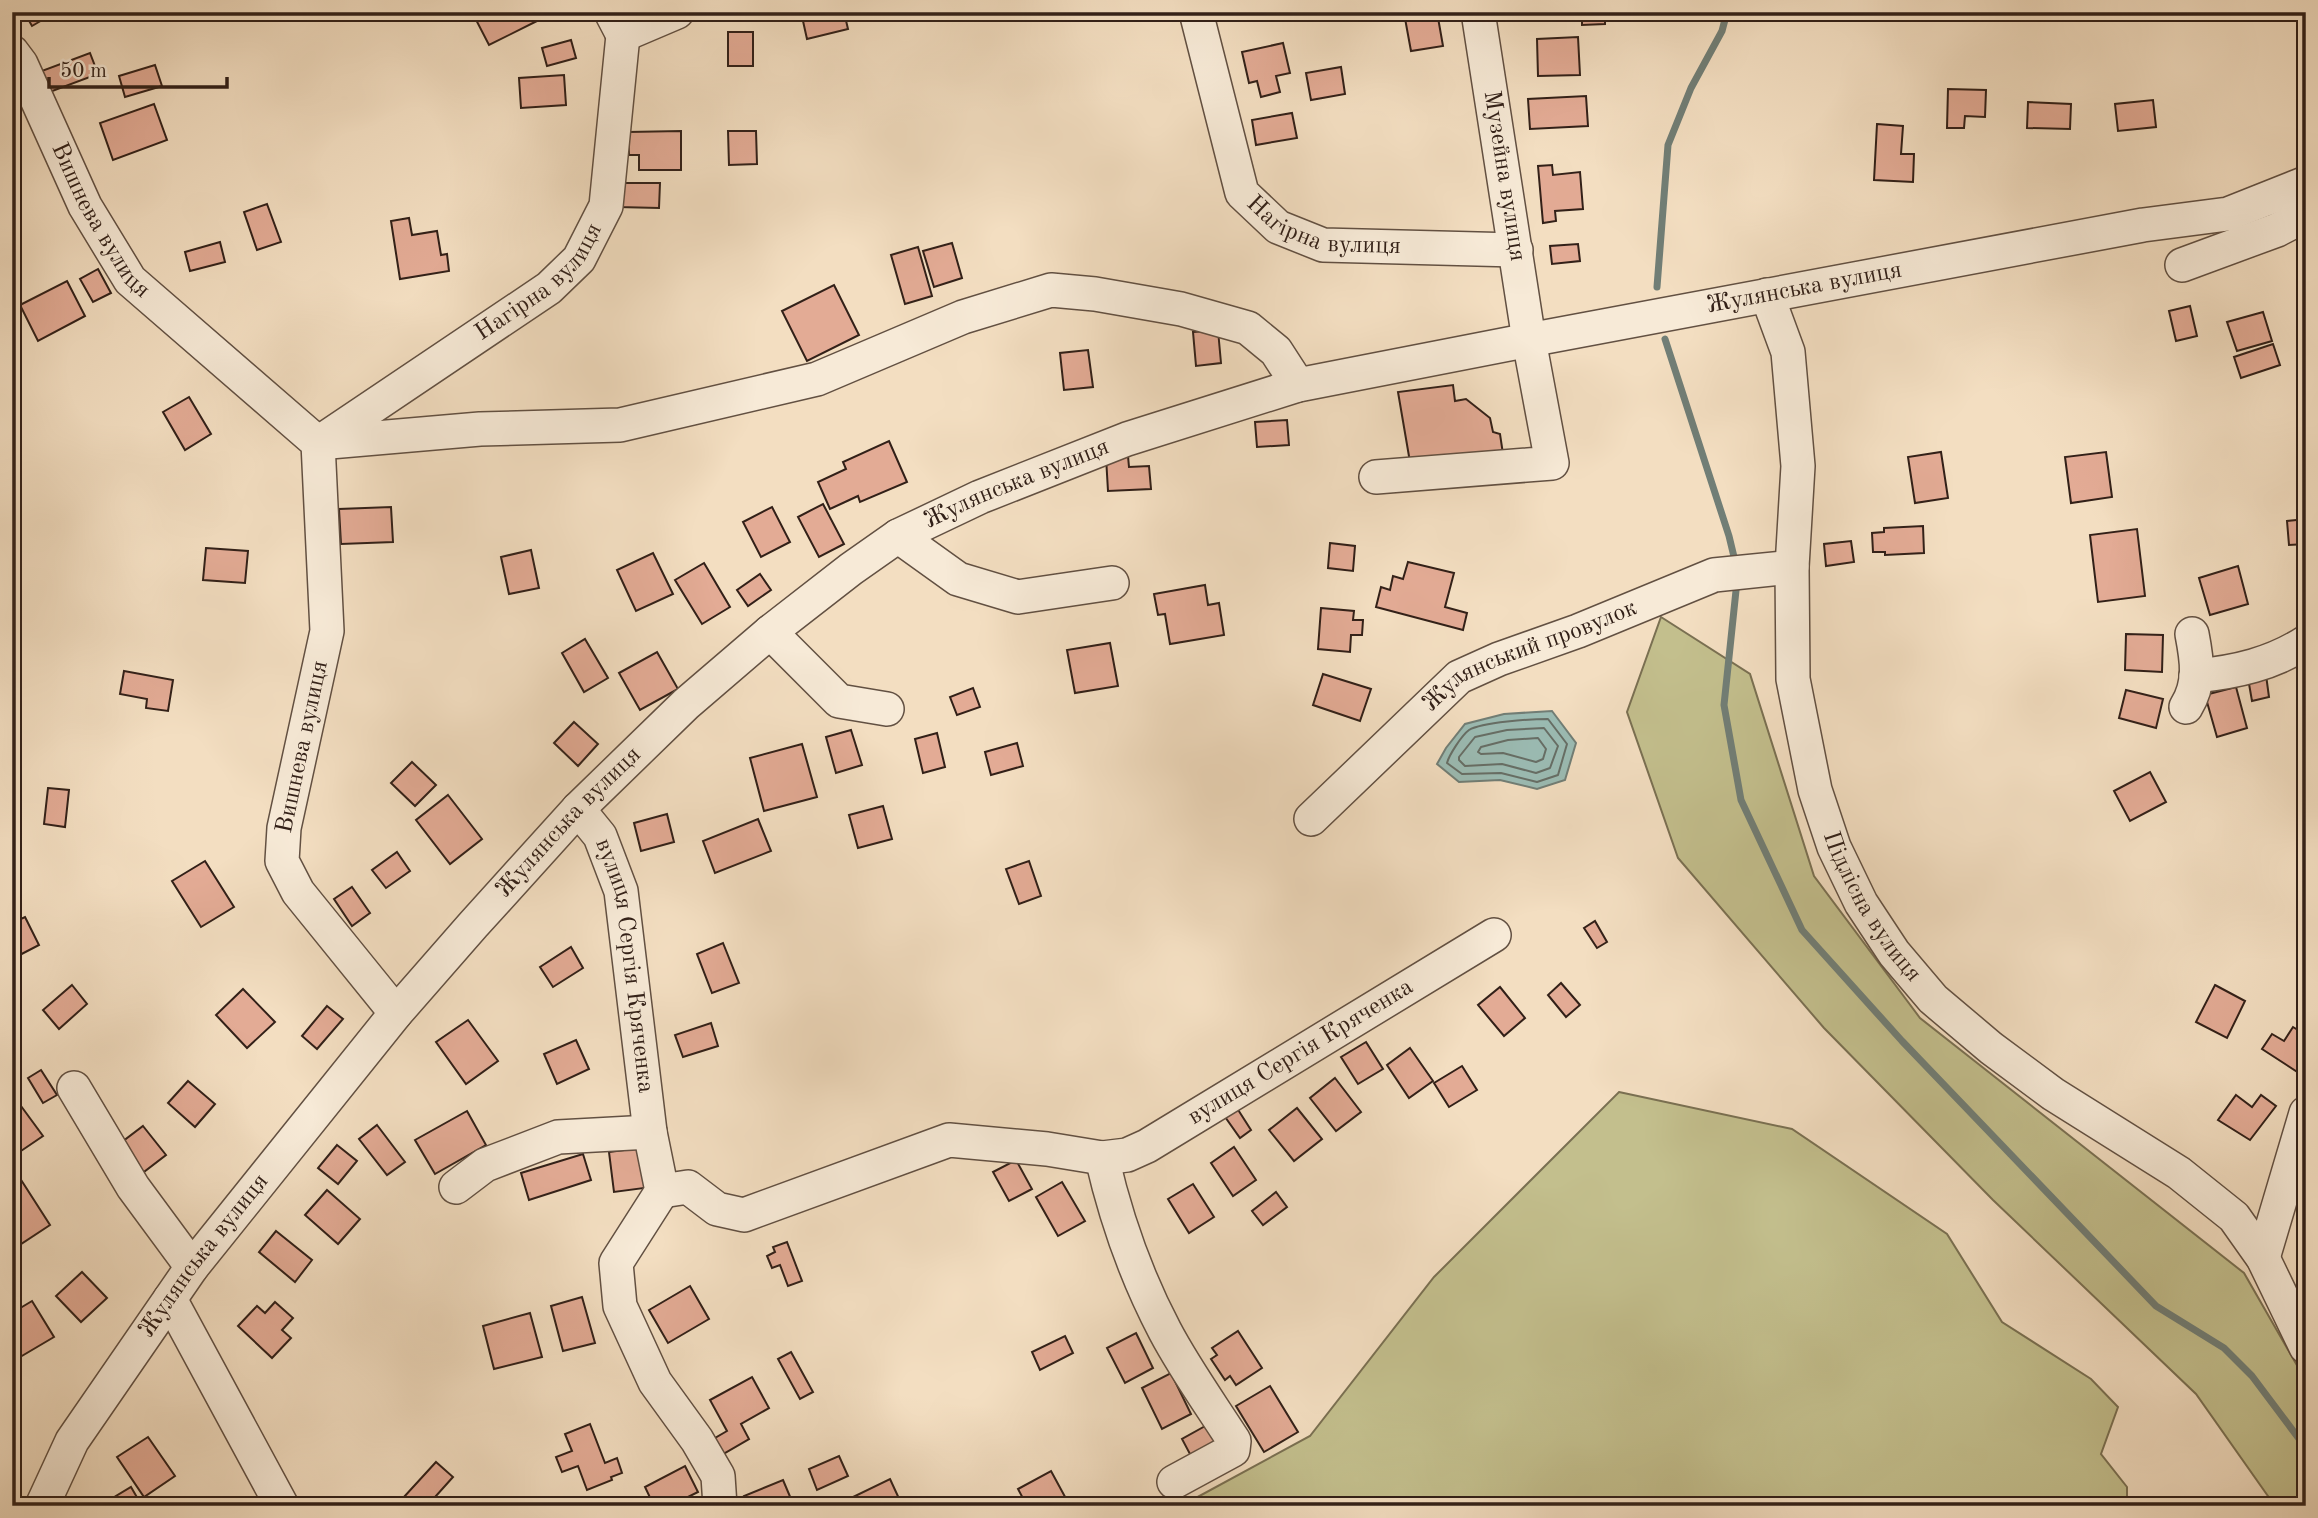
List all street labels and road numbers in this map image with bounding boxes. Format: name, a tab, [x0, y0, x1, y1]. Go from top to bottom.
street label: Музейна вулиця	[1479, 89, 1529, 263]
street label: Вишнева вулиця	[46, 139, 154, 303]
street label: Нагірна вулиця	[1241, 191, 1401, 259]
street label: Нагірна вулиця	[471, 220, 607, 346]
street label: Жулянська вулиця	[1705, 258, 1904, 318]
street label: Жулянська вулиця	[920, 435, 1113, 534]
street label: Жулянський провулок	[1419, 596, 1641, 717]
street label: Вишнева вулиця	[273, 659, 333, 835]
street label: Жулянська вулиця	[492, 743, 646, 902]
street label: Підлісна вулиця	[1818, 829, 1925, 987]
street label: вулиця Сергія Кряченка	[590, 835, 657, 1095]
street label: вулиця Сергія Кряченка	[1184, 975, 1418, 1130]
street label: Жулянська вулиця	[135, 1170, 273, 1342]

